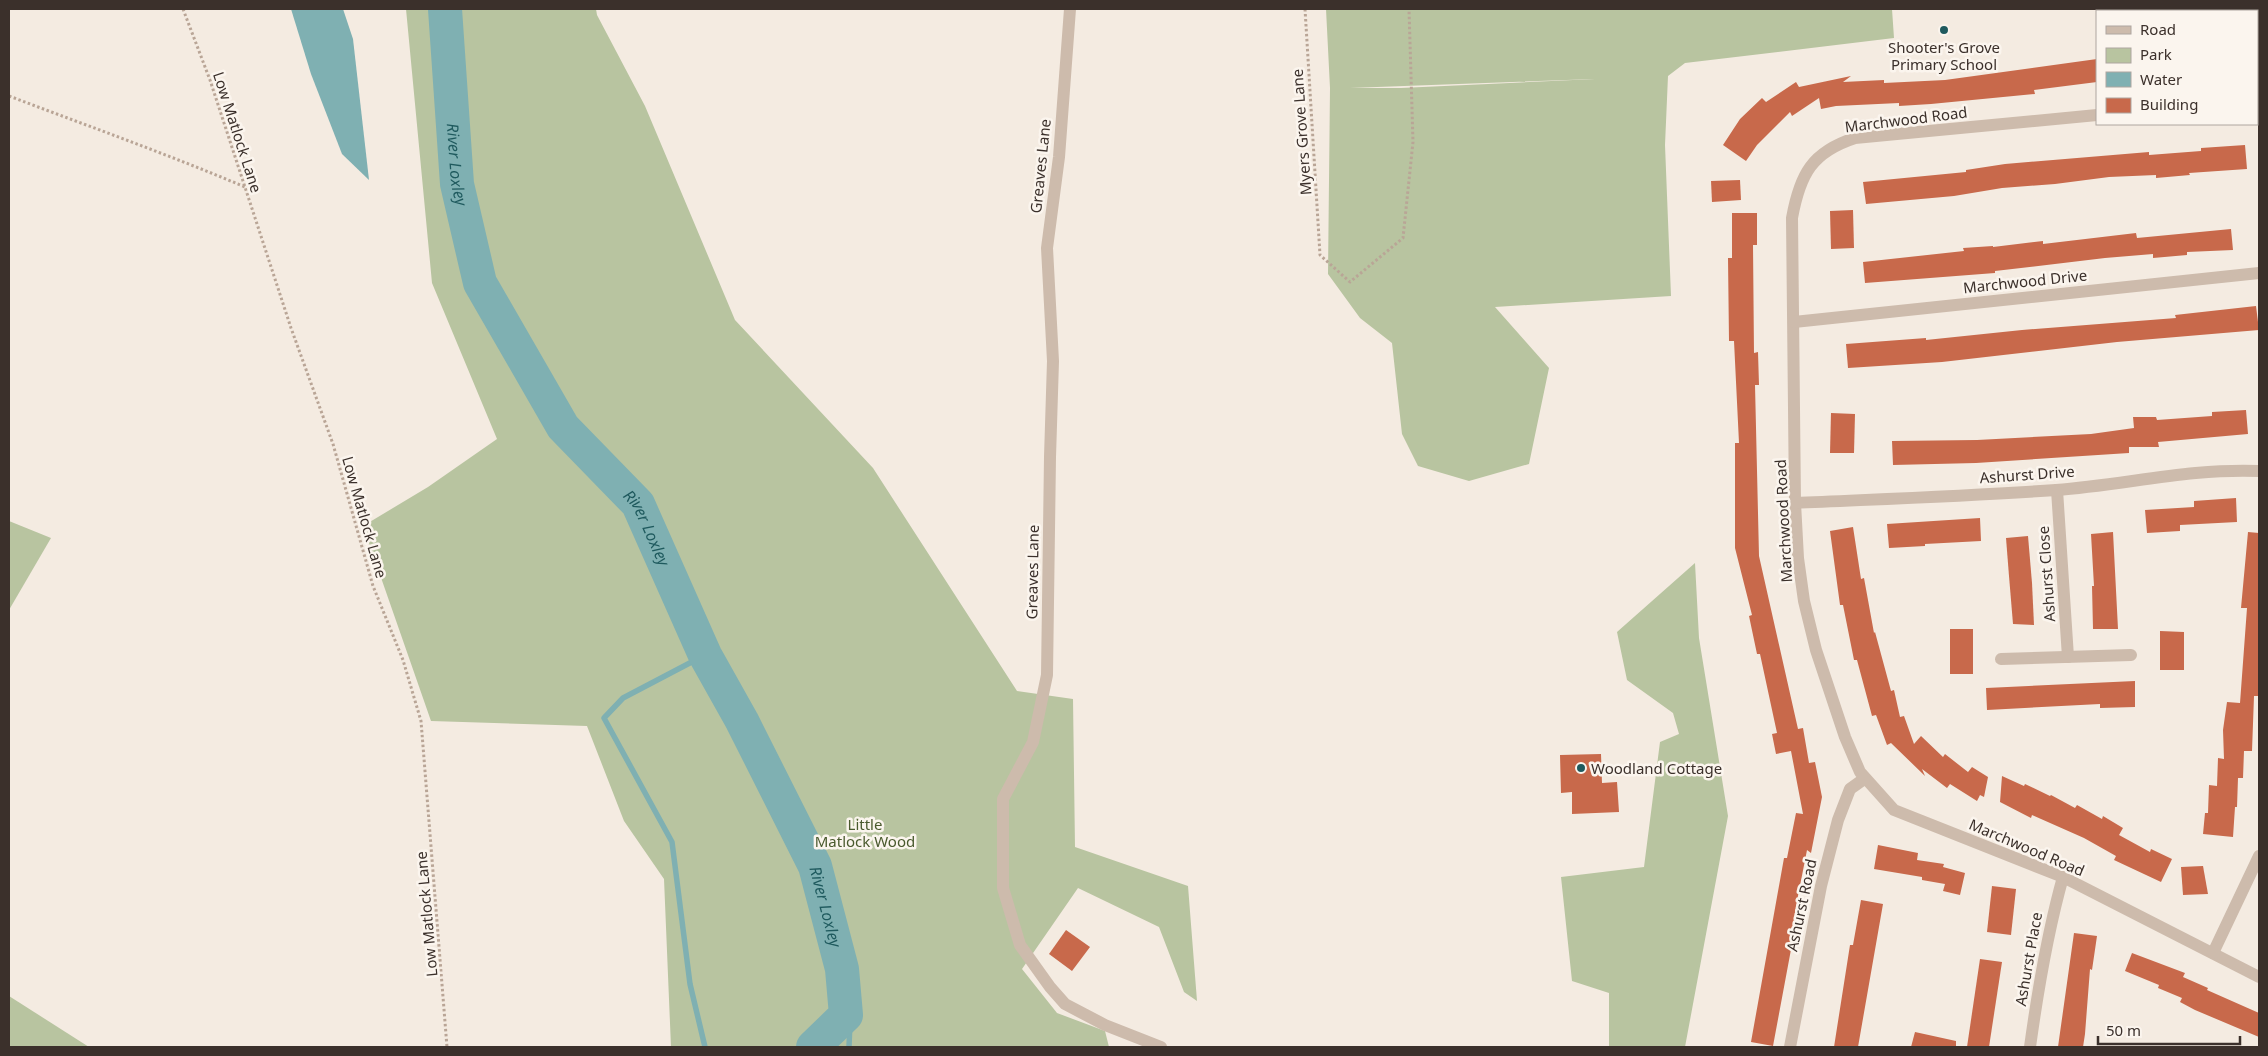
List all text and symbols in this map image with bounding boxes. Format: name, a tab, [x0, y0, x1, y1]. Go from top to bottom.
legend	[2096, 10, 2258, 125]
text: Road	[2140, 19, 2176, 39]
marker: Shooter's Grove Primary School	[1938, 24, 1950, 36]
place label: Shooter's Grove Primary School	[1888, 37, 2000, 74]
text: Park	[2140, 44, 2172, 64]
street label: Myers Grove Lane	[1287, 68, 1315, 196]
street label: Low Matlock Lane	[209, 69, 267, 195]
text: Water	[2140, 69, 2182, 89]
text: Building	[2140, 94, 2198, 114]
street label: Marchwood Road	[1843, 102, 1969, 136]
street label: Greaves Lane	[1025, 118, 1055, 214]
water label: River Loxley	[442, 122, 473, 209]
street label: Marchwood Drive	[1962, 265, 2088, 297]
street label: Low Matlock Lane	[338, 454, 392, 580]
street label: Marchwood Road	[1770, 459, 1796, 583]
street label: Ashurst Drive	[1979, 461, 2075, 487]
water label: River Loxley	[619, 485, 676, 571]
street label: Greaves Lane	[1021, 524, 1043, 620]
street label: Ashurst Close	[2033, 525, 2059, 623]
place label: Woodland Cottage	[1591, 758, 1722, 778]
marker: Woodland Cottage	[1575, 762, 1587, 774]
park label: Little Matlock Wood	[815, 814, 915, 851]
street label: Marchwood Road	[1966, 814, 2088, 880]
street label: Low Matlock Lane	[411, 850, 441, 978]
street label: Ashurst Road	[1781, 857, 1821, 953]
water label: River Loxley	[804, 864, 847, 951]
street label: Ashurst Place	[2010, 910, 2046, 1008]
scale bar	[2098, 1014, 2240, 1046]
text: 50 m	[2106, 1020, 2141, 1040]

